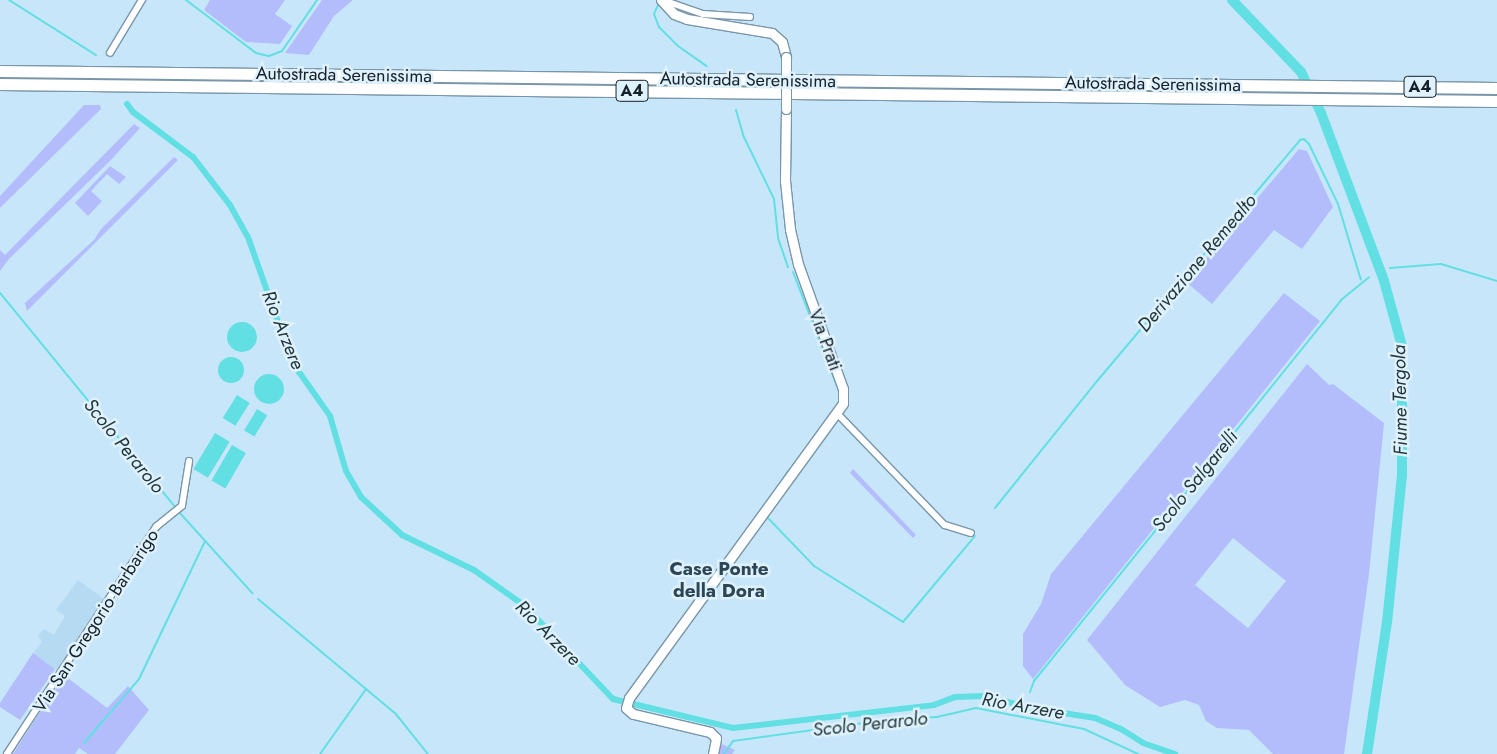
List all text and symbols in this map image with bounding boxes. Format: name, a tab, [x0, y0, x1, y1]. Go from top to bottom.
street label: Autostrada Serenissima	[256, 63, 432, 87]
street label: Autostrada Serenissima	[660, 68, 836, 92]
street label: Autostrada Serenissima	[1065, 72, 1241, 96]
road number: A4	[1402, 74, 1438, 100]
road number: A4	[614, 78, 650, 104]
water label: Derivazione Remealto	[1133, 189, 1261, 337]
water label: Rio Arzere	[257, 287, 309, 373]
street label: Via Prati	[804, 306, 846, 374]
water label: Fiume Tergola	[1388, 344, 1412, 456]
water label: Scolo Perarolo	[79, 394, 169, 498]
water label: Scolo Salgarelli	[1147, 426, 1243, 536]
street label: Via San Gregorio Barbarigo	[29, 525, 163, 717]
district label: Case Ponte della Dora	[669, 558, 769, 602]
water label: Rio Arzere	[511, 596, 585, 670]
water label: Rio Arzere	[980, 688, 1066, 724]
water label: Scolo Perarolo	[811, 707, 929, 741]

